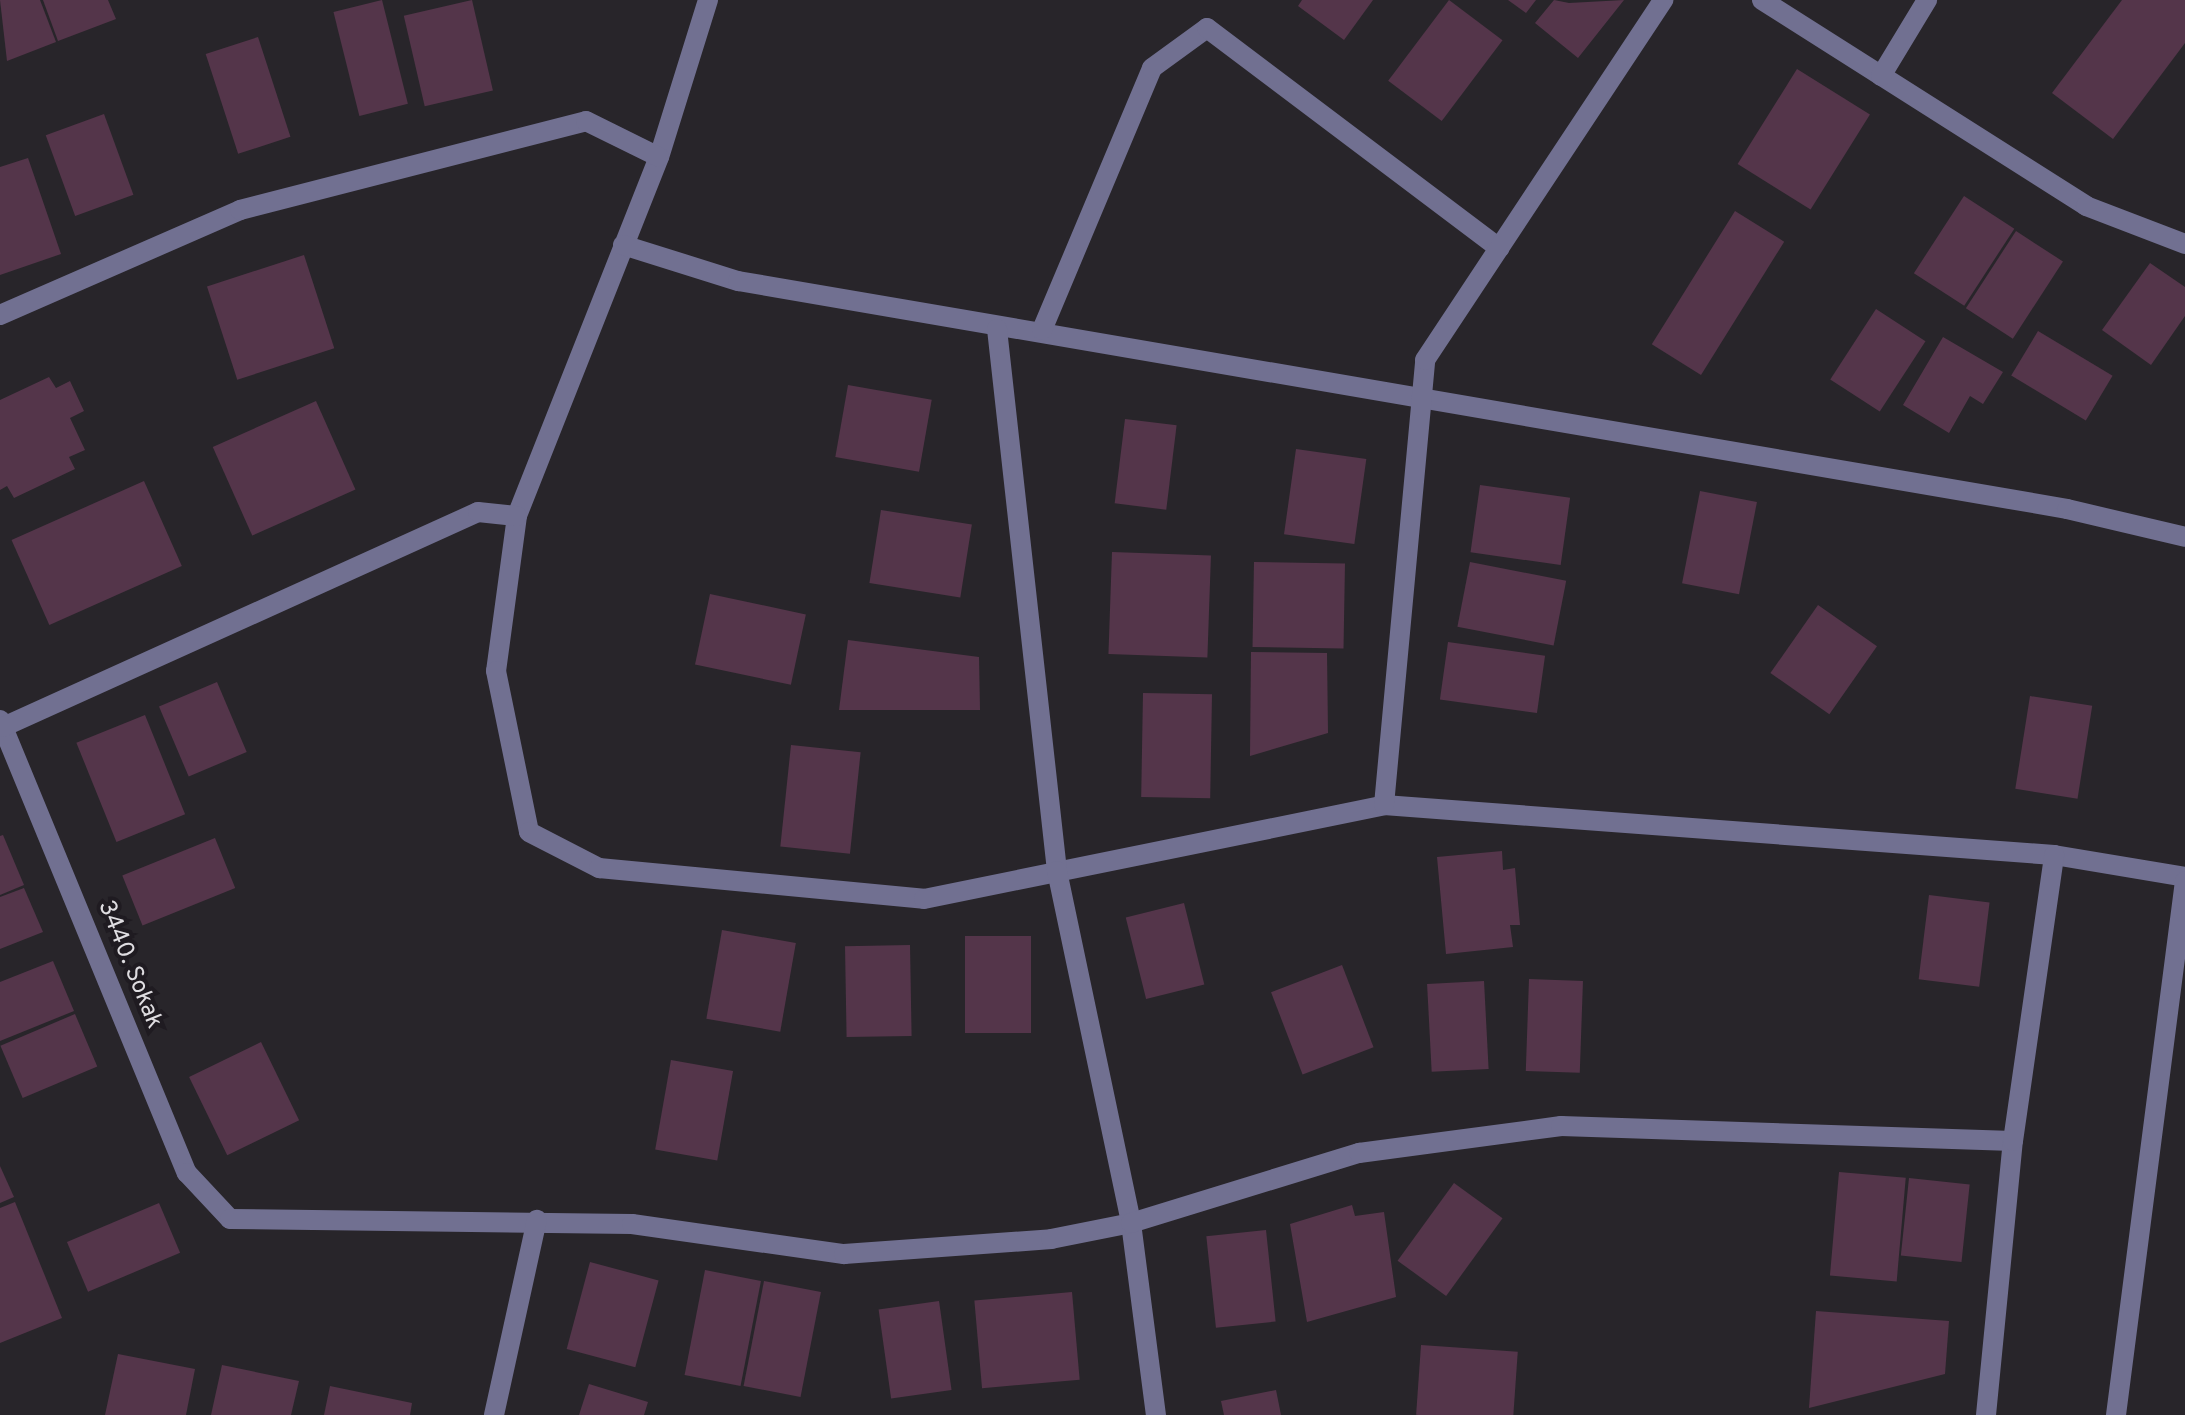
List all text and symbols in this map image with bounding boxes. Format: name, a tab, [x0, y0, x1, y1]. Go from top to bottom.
street label: 3440. Sokak	[90, 897, 168, 1033]

